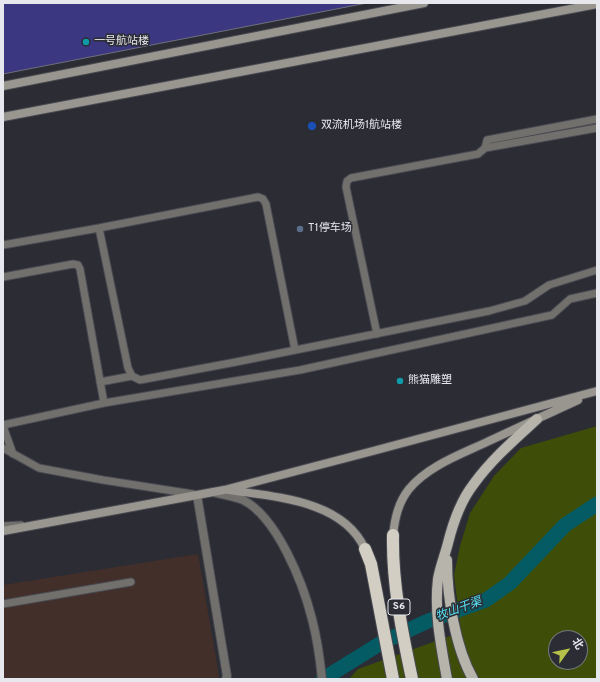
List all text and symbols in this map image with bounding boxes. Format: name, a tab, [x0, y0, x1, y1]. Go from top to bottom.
place label: 一号航站楼	[94, 35, 149, 49]
marker: 一号航站楼	[81, 37, 91, 47]
place label: 双流机场1航站楼	[321, 119, 402, 133]
marker: 双流机场1航站楼	[306, 120, 318, 132]
place label: T1停车场	[308, 222, 352, 236]
marker: T1停车场	[295, 224, 305, 234]
place label: 熊猫雕塑	[408, 374, 452, 388]
marker: 熊猫雕塑	[395, 376, 405, 386]
water label: 牧山干渠	[434, 595, 484, 625]
road number: S6	[388, 599, 410, 615]
north arrow	[548, 630, 588, 670]
text: 北	[568, 636, 586, 652]

